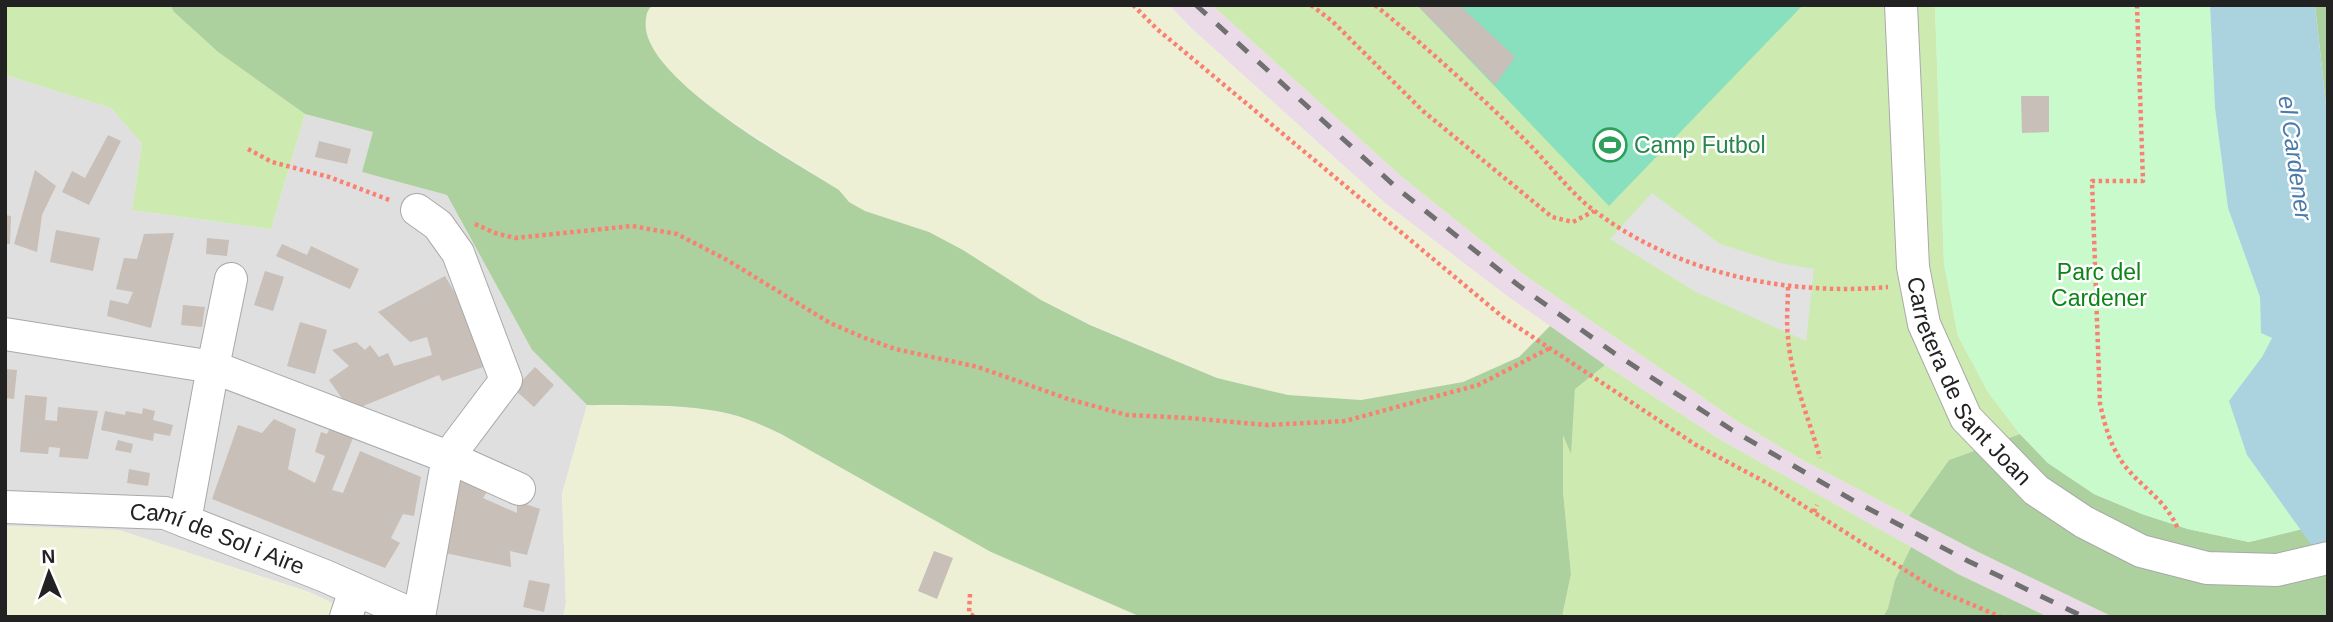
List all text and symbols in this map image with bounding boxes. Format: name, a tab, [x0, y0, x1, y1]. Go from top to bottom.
water label: el Cardener	[2273, 94, 2318, 223]
sports icon: Camp Futbol	[1591, 126, 1629, 164]
place label: Camp Futbol	[1634, 132, 1766, 158]
park label: Parc del Cardener	[2051, 259, 2147, 311]
street label: Carretera de Sant Joan	[1902, 274, 2037, 490]
street label: Camí de Sol i Aire	[129, 499, 308, 580]
north arrow	[14, 538, 84, 608]
text: N	[41, 546, 56, 567]

